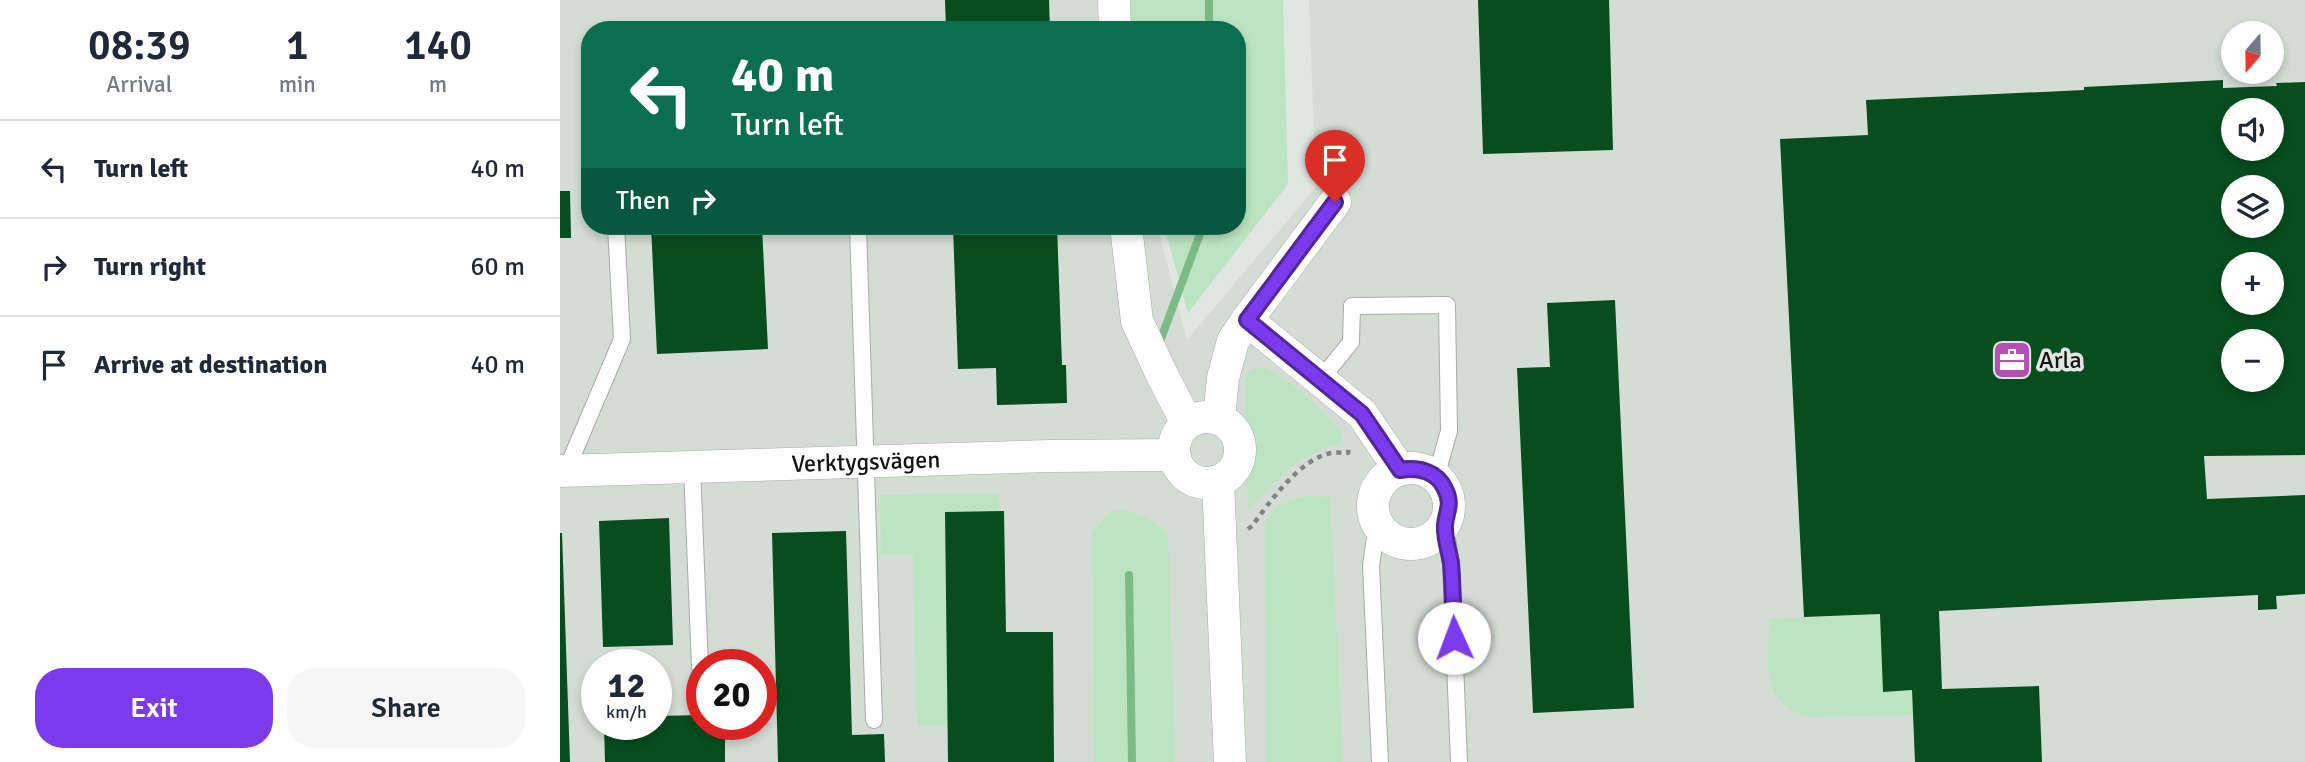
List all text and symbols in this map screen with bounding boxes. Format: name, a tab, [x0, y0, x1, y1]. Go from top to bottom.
text: 08:39	[88, 20, 191, 71]
text: 1	[286, 20, 309, 71]
text: 140	[404, 20, 472, 71]
north arrow	[2221, 21, 2284, 84]
map controls	[2221, 21, 2284, 392]
text: 40 m	[731, 45, 834, 105]
icon: left	[616, 49, 707, 140]
text: Arrival	[106, 70, 172, 99]
text: min	[279, 70, 316, 99]
text: m	[429, 70, 447, 99]
button: sound	[2221, 98, 2284, 161]
text: Turn left	[731, 105, 844, 144]
pin	[1305, 130, 1365, 202]
icon: arrive	[1316, 141, 1354, 179]
icon: left	[35, 150, 73, 188]
text: Turn left	[94, 153, 188, 185]
text: 40 m	[470, 153, 525, 185]
button: layers	[2221, 175, 2284, 238]
icon: right	[684, 182, 722, 220]
text: Then	[616, 185, 670, 217]
icon: right	[35, 248, 73, 286]
text: Turn right	[94, 251, 206, 283]
text: 60 m	[470, 251, 525, 283]
button: +	[2221, 252, 2284, 315]
button: −	[2221, 329, 2284, 392]
office icon: Arla	[1991, 339, 2033, 381]
place label: Arla	[2039, 345, 2082, 375]
icon: arrive	[35, 346, 73, 384]
text: Arrive at destination	[94, 349, 327, 381]
text: 40 m	[470, 349, 525, 381]
street label: Verktygsvägen	[791, 444, 941, 479]
position arrow	[1417, 601, 1491, 675]
speed limit sign: 20	[686, 649, 777, 740]
text: 12	[608, 664, 645, 707]
button: Exit	[35, 668, 273, 748]
button: Share	[287, 668, 525, 748]
text: km/h	[606, 701, 647, 723]

